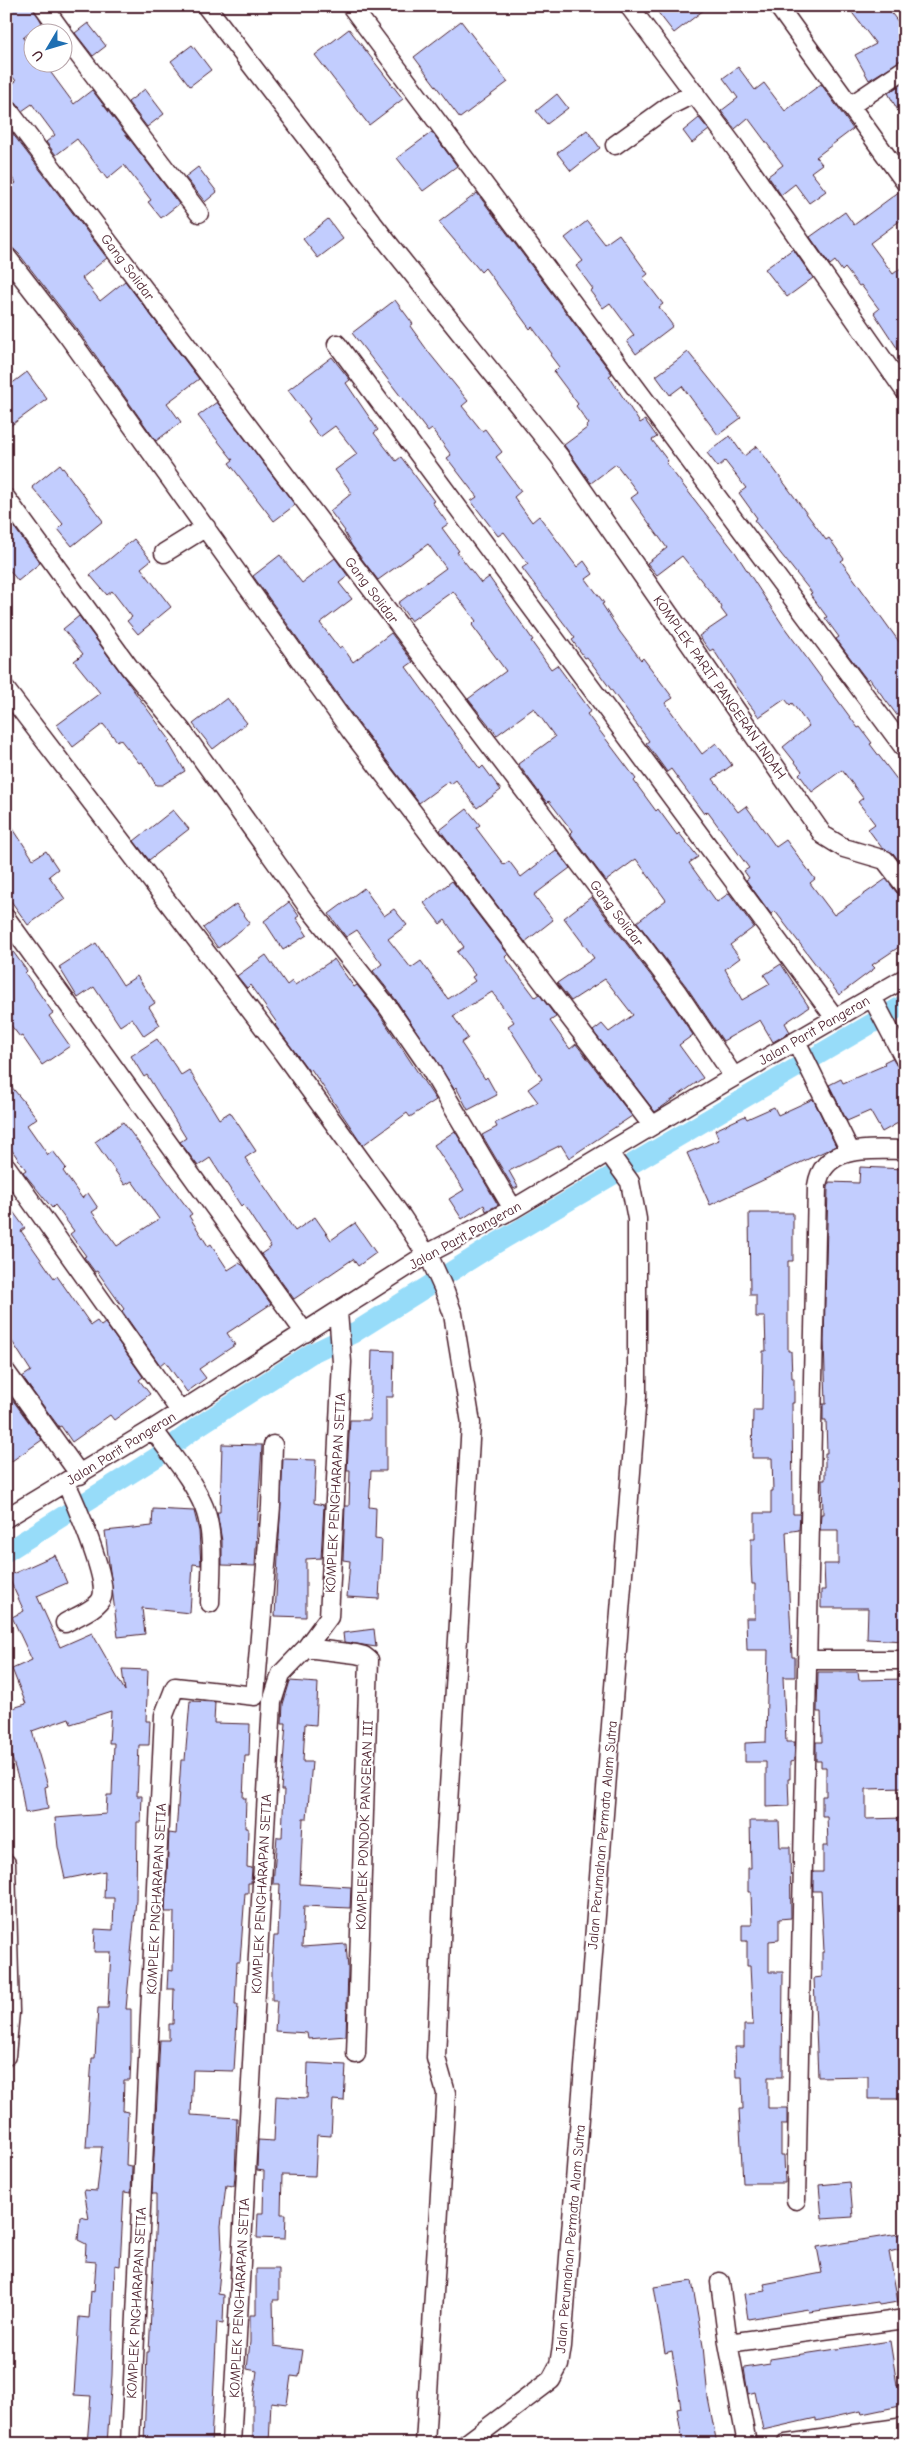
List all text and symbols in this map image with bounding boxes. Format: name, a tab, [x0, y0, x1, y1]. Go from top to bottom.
north arrow	[22, 22, 72, 72]
text: U	[29, 47, 48, 65]
street label: Gang Solidar	[97, 231, 158, 304]
street label: Gang Solidar	[341, 554, 402, 627]
street label: KOMPLEK PARIT PANGERAN INDAH	[649, 592, 790, 782]
street label: Gang Solidar	[586, 877, 647, 950]
street label: Jalan Parit Pangeran	[756, 992, 873, 1069]
street label: Jalan Parit Pangeran	[406, 1198, 524, 1273]
street label: KOMPLEK PENGHARAPAN SETIA	[322, 1393, 349, 1594]
street label: Jalan Parit Pangeran	[64, 1408, 179, 1489]
street label: KOMPLEK PONDOK PANGERAN III	[352, 1720, 377, 1930]
street label: Jalan Perumahan Permata Alam Sutra	[584, 1720, 621, 1950]
street label: KOMPLEK PENGHARAPAN SETIA	[248, 1794, 275, 1995]
street label: KOMPLEK PNGHARAPAN SETIA	[143, 1803, 170, 1995]
street label: Jalan Perumahan Permata Alam Sutra	[552, 2124, 589, 2354]
street label: KOMPLEK PENGHARAPAN SETIA	[226, 2198, 253, 2399]
street label: KOMPLEK PNGHARAPAN SETIA	[123, 2207, 150, 2399]

